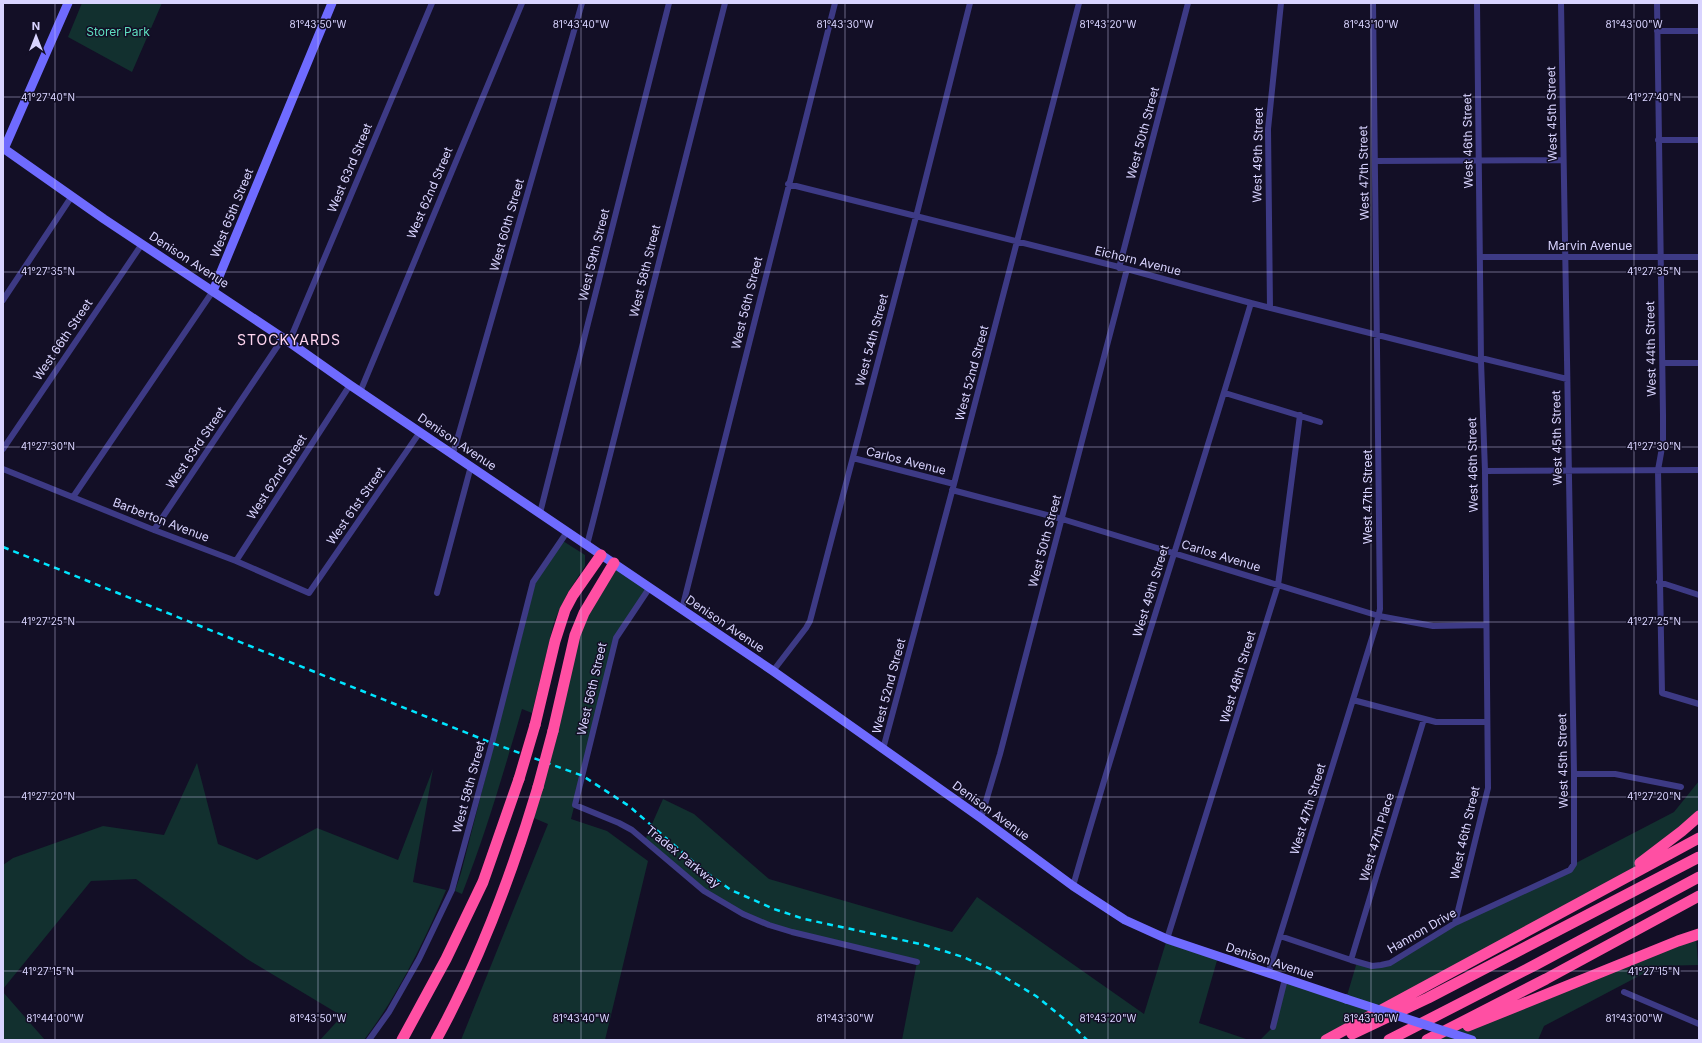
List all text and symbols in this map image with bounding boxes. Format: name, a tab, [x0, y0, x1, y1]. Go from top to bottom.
north arrow	[16, 16, 56, 56]
text: 81°43'50"W	[290, 18, 347, 30]
text: 81°43'40"W	[553, 18, 609, 30]
text: 81°43'30"W	[817, 18, 874, 30]
text: 81°43'20"W	[1080, 18, 1137, 30]
text: 81°43'10"W	[1344, 18, 1399, 30]
text: 81°43'00"W	[1605, 18, 1663, 30]
text: N	[32, 19, 40, 33]
park label: Storer Park	[86, 24, 150, 39]
street label: West 45th Street	[1543, 66, 1560, 162]
street label: West 50th Street	[1123, 85, 1162, 181]
text: 41°27'40"N	[21, 91, 75, 103]
text: 41°27'40"N	[1627, 91, 1681, 103]
street label: West 46th Street	[1459, 93, 1476, 189]
street label: West 49th Street	[1249, 107, 1266, 203]
street label: West 63rd Street	[324, 121, 375, 215]
street label: West 47th Street	[1355, 125, 1372, 220]
street label: West 62nd Street	[403, 145, 456, 241]
street label: West 65th Street	[207, 166, 256, 260]
street label: West 60th Street	[486, 177, 527, 273]
street label: West 59th Street	[575, 207, 612, 303]
street label: West 58th Street	[626, 223, 663, 319]
street label: Denison Avenue	[147, 228, 232, 291]
street label: Marvin Avenue	[1548, 238, 1632, 253]
street label: Eichorn Avenue	[1093, 243, 1183, 279]
street label: West 56th Street	[728, 255, 765, 351]
text: 41°27'35"N	[21, 265, 75, 277]
text: 41°27'35"N	[1627, 265, 1681, 277]
street label: West 54th Street	[852, 292, 891, 388]
street label: West 66th Street	[30, 296, 95, 383]
street label: West 44th Street	[1642, 301, 1659, 397]
street label: West 52nd Street	[952, 323, 991, 422]
district label: STOCKYARDS	[237, 331, 341, 348]
street label: West 45th Street	[1548, 390, 1565, 486]
street label: West 63rd Street	[163, 404, 229, 492]
street label: Denison Avenue	[415, 410, 500, 473]
street label: West 46th Street	[1464, 417, 1481, 513]
street label: West 62nd Street	[244, 431, 310, 522]
text: 41°27'30"N	[21, 440, 75, 452]
text: 41°27'30"N	[1627, 440, 1681, 452]
street label: Carlos Avenue	[864, 443, 948, 478]
street label: West 47th Street	[1360, 450, 1375, 544]
street label: West 61st Street	[323, 464, 388, 548]
street label: West 50th Street	[1025, 493, 1064, 589]
street label: Barberton Avenue	[111, 494, 211, 545]
street label: Carlos Avenue	[1180, 536, 1263, 575]
street label: West 49th Street	[1129, 543, 1172, 639]
street label: Denison Avenue	[683, 592, 768, 655]
text: 41°27'25"N	[21, 615, 75, 627]
text: 41°27'25"N	[1627, 615, 1681, 627]
street label: West 48th Street	[1216, 629, 1259, 725]
street label: West 52nd Street	[869, 636, 908, 735]
street label: West 56th Street	[574, 641, 610, 737]
street label: West 45th Street	[1554, 713, 1571, 809]
street label: West 58th Street	[449, 739, 488, 835]
street label: West 47th Street	[1287, 761, 1329, 856]
street label: Denison Avenue	[950, 778, 1033, 844]
street label: West 46th Street	[1446, 785, 1483, 881]
text: 41°27'20"N	[21, 790, 75, 802]
text: 41°27'20"N	[1627, 790, 1681, 802]
street label: West 47th Place	[1356, 791, 1397, 883]
street label: Tradex Parkway	[643, 822, 724, 891]
street label: Hannon Drive	[1385, 905, 1459, 956]
street label: Denison Avenue	[1224, 939, 1316, 982]
text: 41°27'15"N	[22, 965, 74, 977]
text: 41°27'15"N	[1628, 965, 1680, 977]
text: 81°44'00"W	[26, 1012, 84, 1024]
text: 81°43'50"W	[290, 1012, 347, 1024]
text: 81°43'40"W	[553, 1012, 609, 1024]
text: 81°43'30"W	[817, 1012, 874, 1024]
text: 81°43'20"W	[1080, 1012, 1137, 1024]
text: 81°43'10"W	[1344, 1012, 1399, 1024]
text: 81°43'00"W	[1605, 1012, 1663, 1024]

